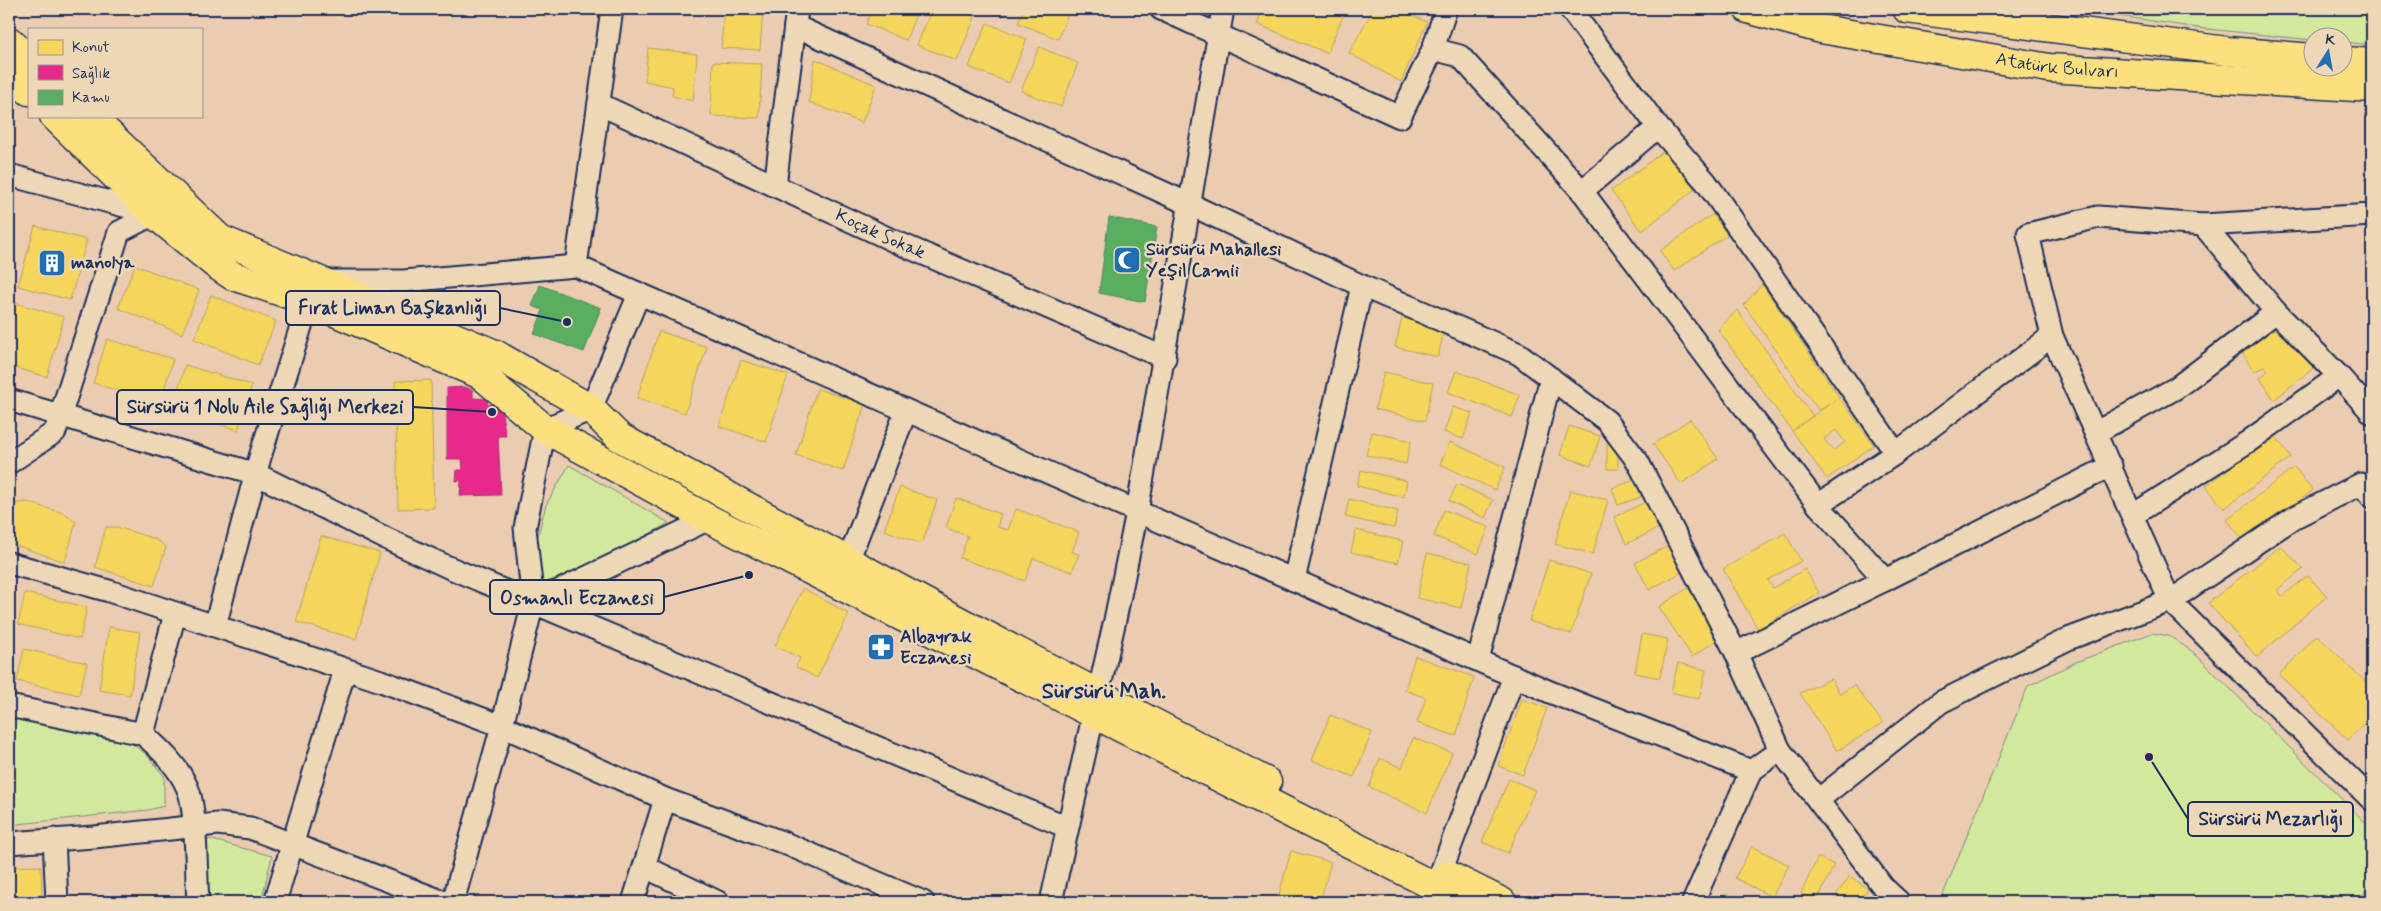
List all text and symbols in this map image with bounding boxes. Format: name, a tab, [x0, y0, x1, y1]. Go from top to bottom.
legend	[28, 28, 202, 118]
north arrow	[2304, 28, 2354, 78]
text: K	[2324, 30, 2338, 50]
text: Konut	[72, 38, 110, 58]
street label: Atatürk Bulvarı	[1994, 47, 2120, 84]
text: Sağlık	[72, 64, 110, 84]
text: Kamu	[72, 88, 110, 108]
street label: Koçak Sokak	[831, 203, 929, 265]
place label: Sürsürü Mahallesi Yeşil Camii	[1146, 238, 1281, 283]
mosque icon: Sürsürü Mahallesi Yeşil Camii	[1112, 245, 1142, 275]
building icon: manolya	[37, 248, 67, 278]
place label: manolya	[71, 251, 136, 275]
callout: Fırat Liman Başkanlığı	[286, 291, 500, 325]
text: Fırat Liman Başkanlığı	[298, 296, 488, 322]
callout: Sürsürü 1 Nolu Aile Sağlığı Merkezi	[117, 390, 413, 424]
text: Sürsürü 1 Nolu Aile Sağlığı Merkezi	[127, 395, 403, 421]
callout: Osmanlı Eczanesi	[490, 580, 664, 614]
text: Osmanlı Eczanesi	[500, 586, 654, 611]
place label: Albayrak Eczanesi	[900, 625, 973, 670]
pharmacy icon: Albayrak Eczanesi	[866, 632, 896, 662]
district label: Sürsürü Mah.	[1042, 678, 1167, 706]
callout: Sürsürü Mezarlığı	[2188, 802, 2353, 836]
text: Sürsürü Mezarlığı	[2199, 807, 2343, 833]

